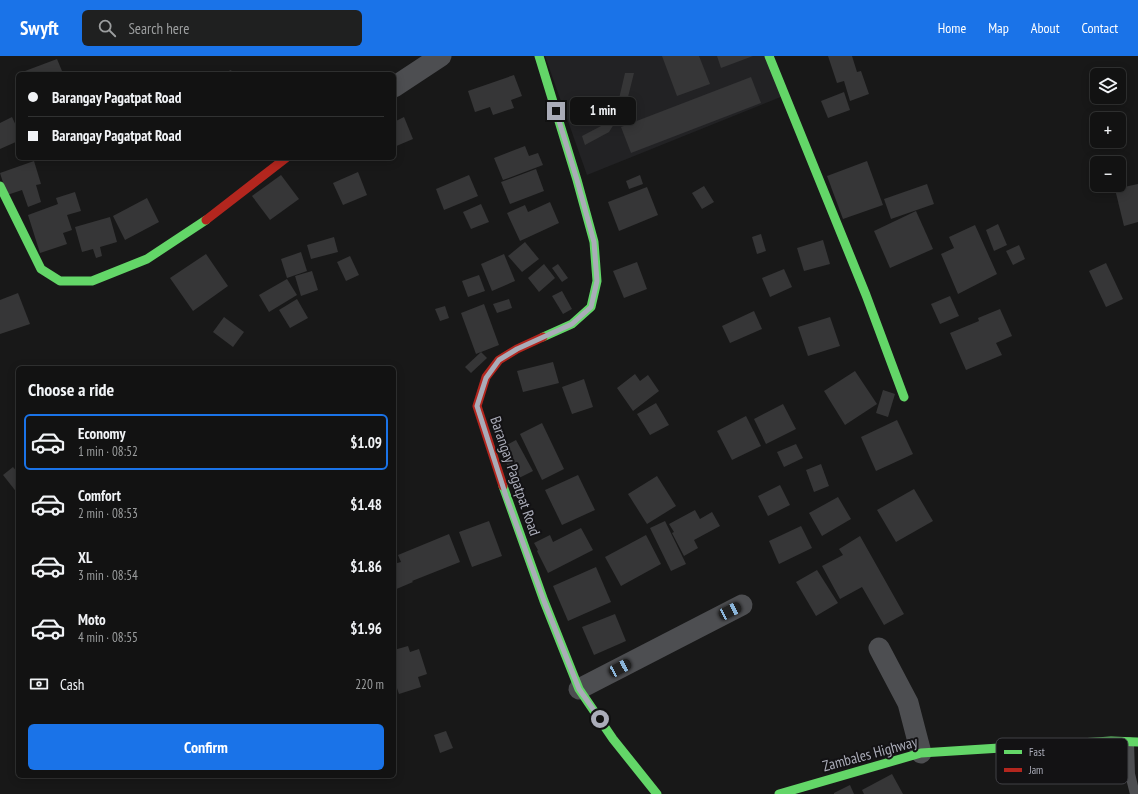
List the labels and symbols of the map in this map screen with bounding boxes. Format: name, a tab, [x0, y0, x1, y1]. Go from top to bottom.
callout: 1 min	[570, 97, 636, 125]
route end	[547, 102, 565, 120]
street label: Barangay Pagatpat Road	[486, 414, 545, 538]
car	[717, 600, 743, 622]
car	[607, 657, 633, 679]
route start	[591, 710, 609, 728]
street label: Zambales Highway	[820, 732, 920, 775]
legend	[996, 738, 1128, 784]
text: Fast	[1029, 745, 1045, 759]
text: Jam	[1028, 763, 1043, 777]

